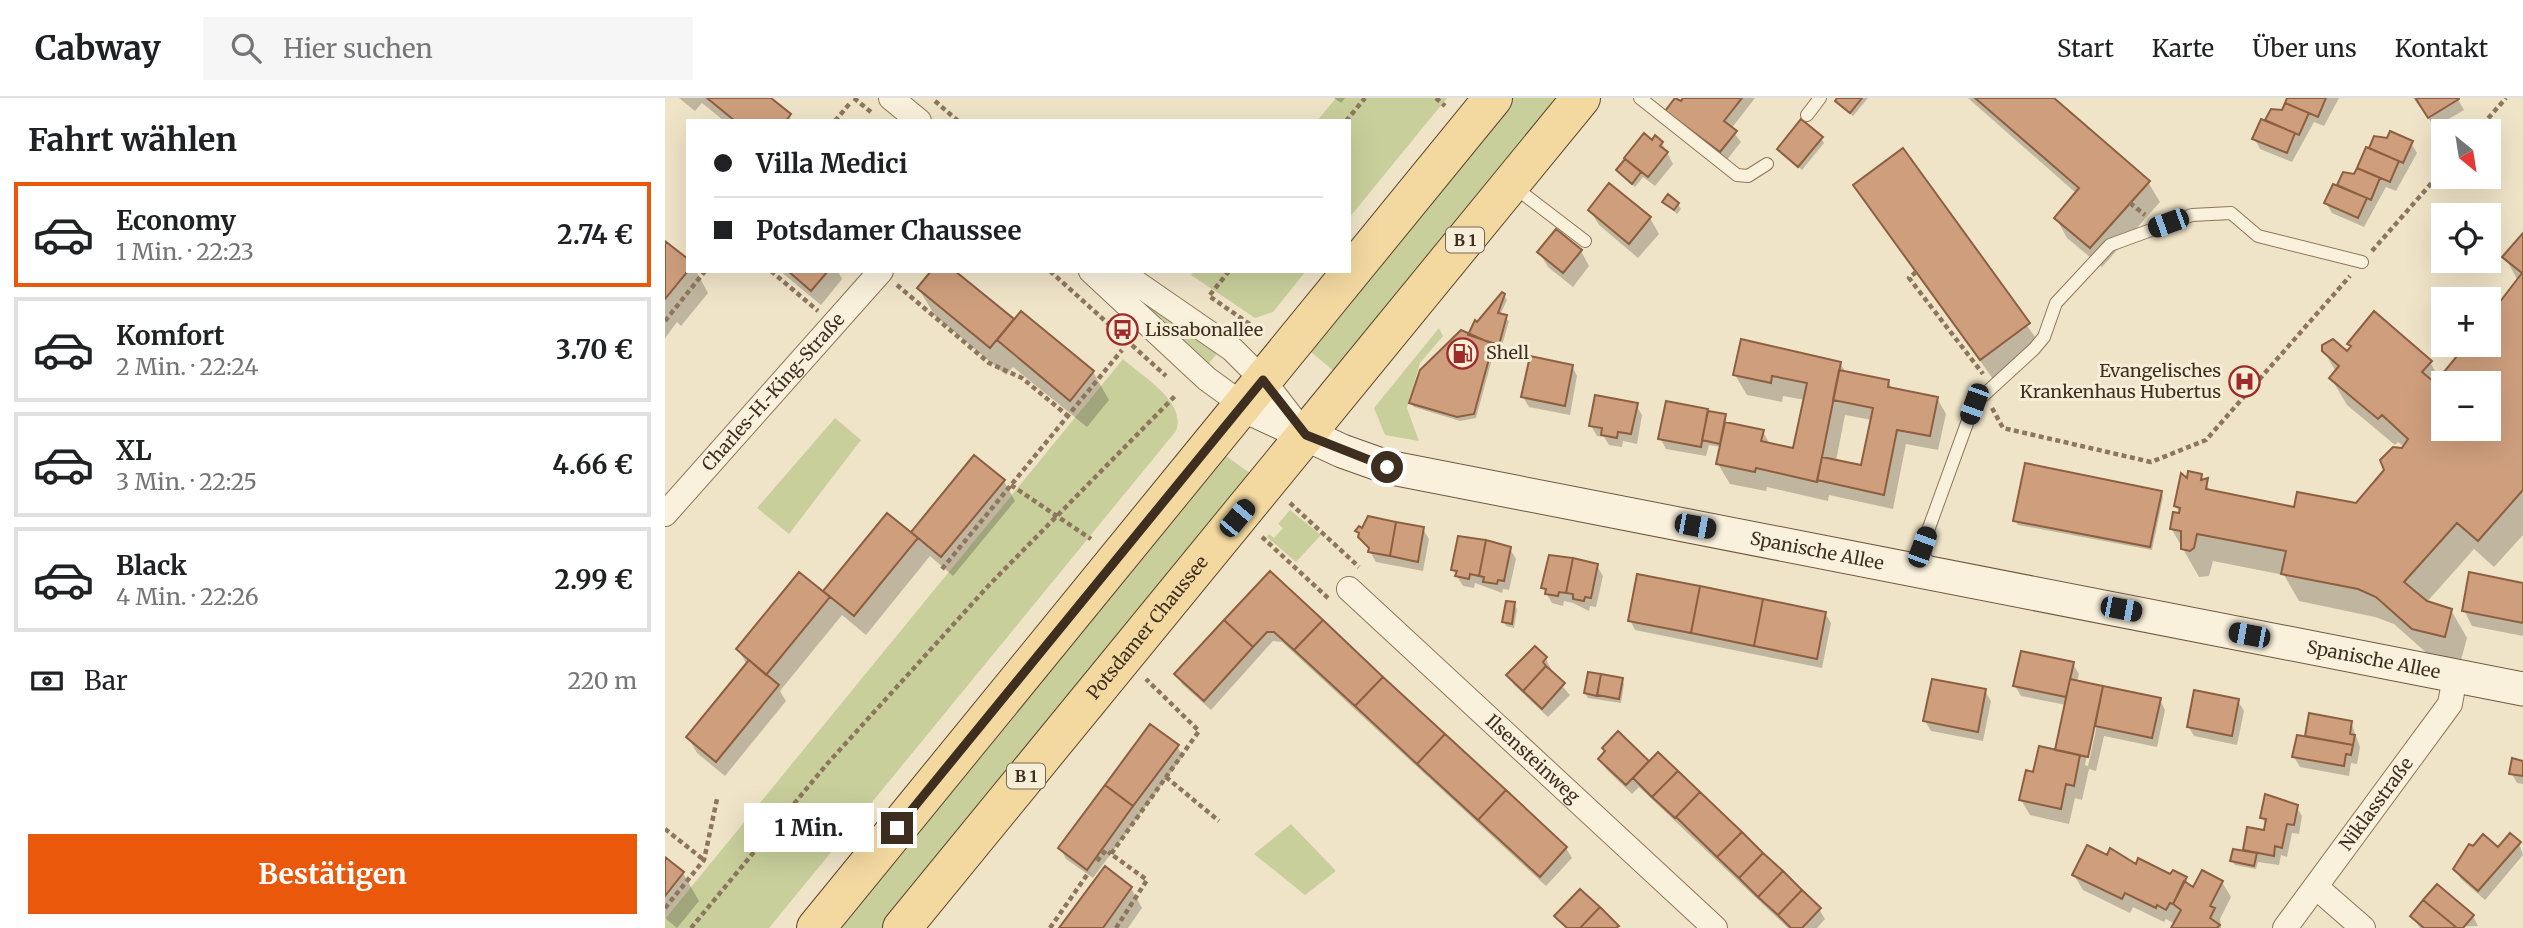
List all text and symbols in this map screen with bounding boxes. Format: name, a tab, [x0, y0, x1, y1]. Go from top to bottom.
search box	[203, 17, 693, 80]
text: Cabway	[35, 28, 161, 69]
icon: search	[227, 29, 265, 67]
text: Hier suchen	[283, 32, 433, 65]
text: Start	[2057, 33, 2114, 64]
text: Karte	[2152, 33, 2214, 64]
text: Über uns	[2252, 33, 2357, 64]
text: Kontakt	[2395, 33, 2488, 64]
north arrow	[2431, 119, 2501, 189]
map controls	[2431, 119, 2501, 441]
text: Fahrt wählen	[28, 120, 237, 160]
text: Villa Medici	[756, 147, 908, 180]
icon: car	[32, 203, 95, 266]
button: locate	[2431, 203, 2501, 273]
text: Economy	[116, 204, 236, 237]
car	[2145, 206, 2192, 240]
text: Potsdamer Chaussee	[756, 214, 1022, 247]
text: 2.74 €	[557, 218, 633, 251]
road number: B 1	[1446, 228, 1484, 252]
text: 1 Min. · 22:23	[116, 237, 254, 266]
button: +	[2431, 287, 2501, 357]
street label: Charles-H.-King-Straße	[697, 308, 849, 476]
bus stop icon: Lissabonallee	[1105, 313, 1139, 347]
icon: car	[32, 318, 95, 381]
place label: Lissabonallee	[1145, 318, 1263, 341]
text: Komfort	[116, 319, 225, 352]
text: 3.70 €	[556, 333, 633, 366]
fuel station icon: Shell	[1446, 336, 1480, 370]
place label: Shell	[1486, 341, 1529, 364]
text: 2 Min. · 22:24	[116, 352, 258, 381]
place label: Evangelisches Krankenhaus Hubertus	[2020, 359, 2221, 403]
hospital icon: Evangelisches Krankenhaus Hubertus	[2227, 364, 2261, 398]
button: −	[2431, 371, 2501, 441]
car	[1957, 381, 1992, 427]
icon: car	[32, 433, 95, 496]
text: XL	[116, 434, 152, 467]
text: 4.66 €	[552, 448, 633, 481]
route start	[1371, 451, 1403, 483]
text: 3 Min. · 22:25	[116, 467, 257, 496]
car	[1216, 495, 1259, 541]
car	[1673, 512, 1718, 540]
car	[1905, 524, 1940, 570]
street label: Spanische Allee	[1748, 526, 1886, 575]
icon: car	[32, 548, 95, 611]
text: Black	[116, 549, 187, 582]
street label: Potsdamer Chaussee	[1082, 551, 1213, 704]
text: 2.99 €	[554, 563, 633, 596]
text: 4 Min. · 22:26	[116, 582, 259, 611]
car	[2099, 595, 2144, 623]
car	[2227, 621, 2272, 649]
street label: Spanische Allee	[2305, 635, 2442, 684]
icon: cash	[28, 662, 66, 700]
text: Bar	[84, 664, 128, 697]
text: 220 m	[567, 666, 637, 695]
street label: Ilsensteinweg	[1481, 709, 1585, 808]
street label: Niklasstraße	[2334, 753, 2418, 855]
road number: B 1	[1007, 764, 1045, 789]
callout: 1 Min.	[743, 804, 873, 852]
route end	[881, 812, 913, 844]
text: 1 Min.	[775, 813, 843, 842]
button: Bestätigen	[28, 834, 637, 914]

